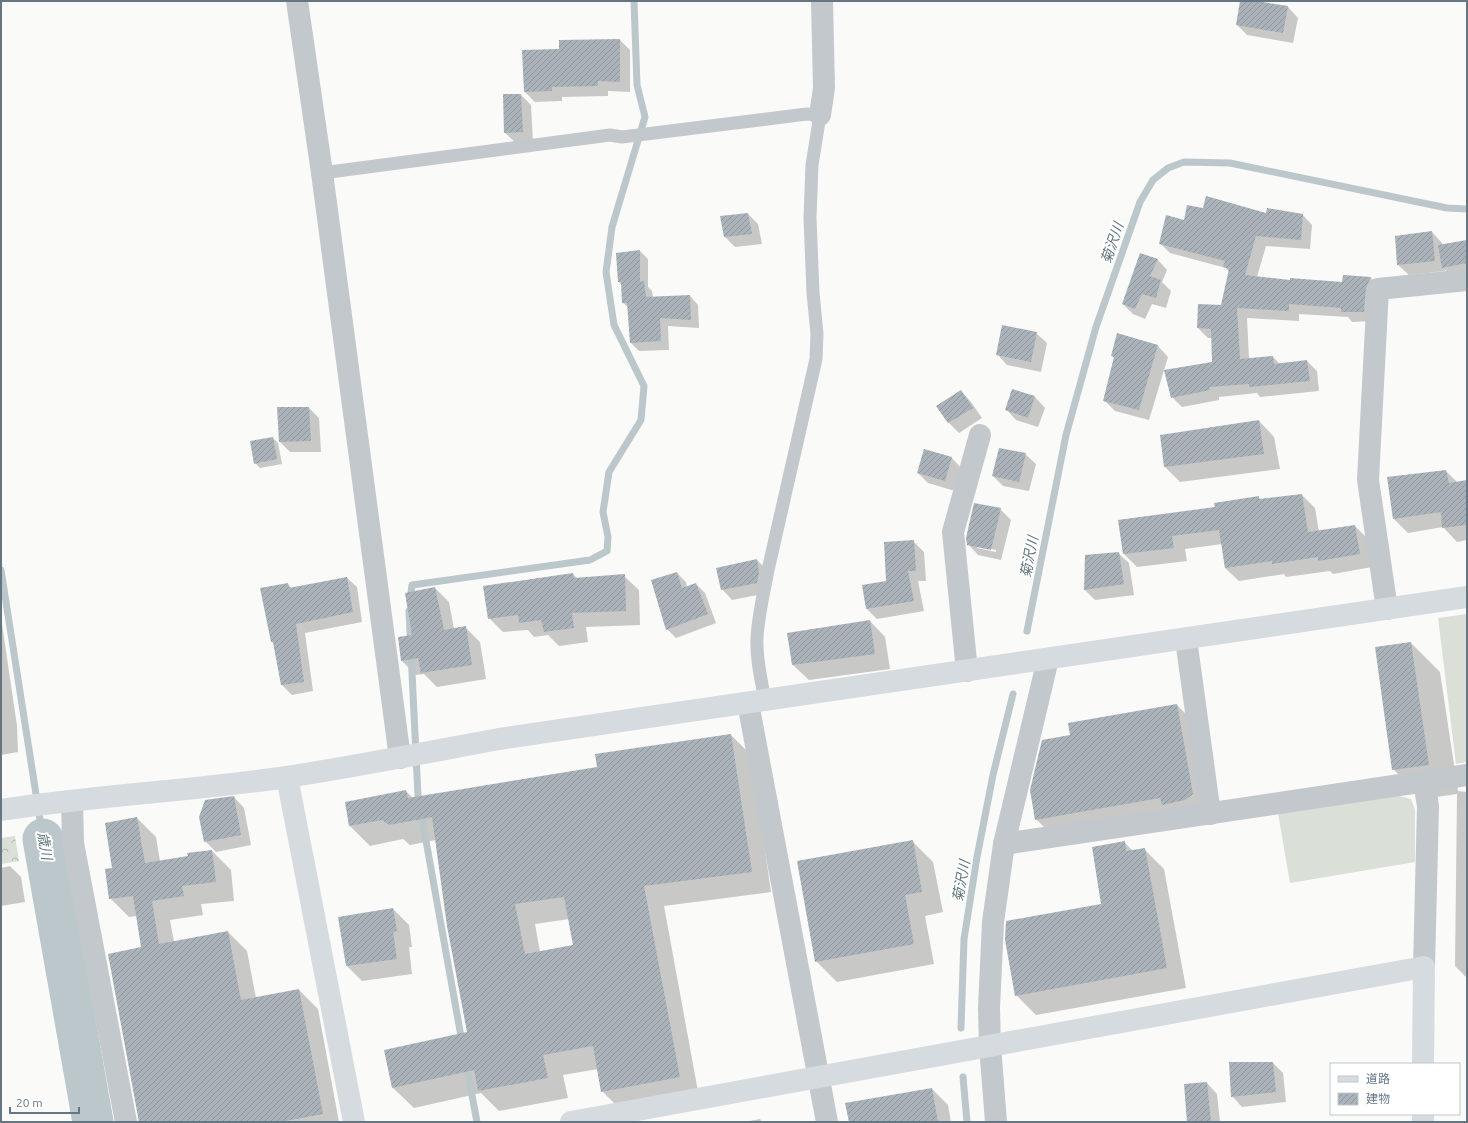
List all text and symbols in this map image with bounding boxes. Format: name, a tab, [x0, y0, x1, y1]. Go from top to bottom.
water label: 菊沢川	[1098, 219, 1127, 265]
water label: 菊沢川	[1017, 533, 1041, 579]
water label: 歳川	[35, 831, 56, 863]
water label: 菊沢川	[949, 857, 973, 903]
legend	[1330, 1063, 1460, 1115]
text: 道路	[1366, 1072, 1390, 1085]
scale bar	[10, 1089, 79, 1115]
text: 建物	[1366, 1092, 1390, 1105]
text: 20 m	[16, 1096, 43, 1109]

